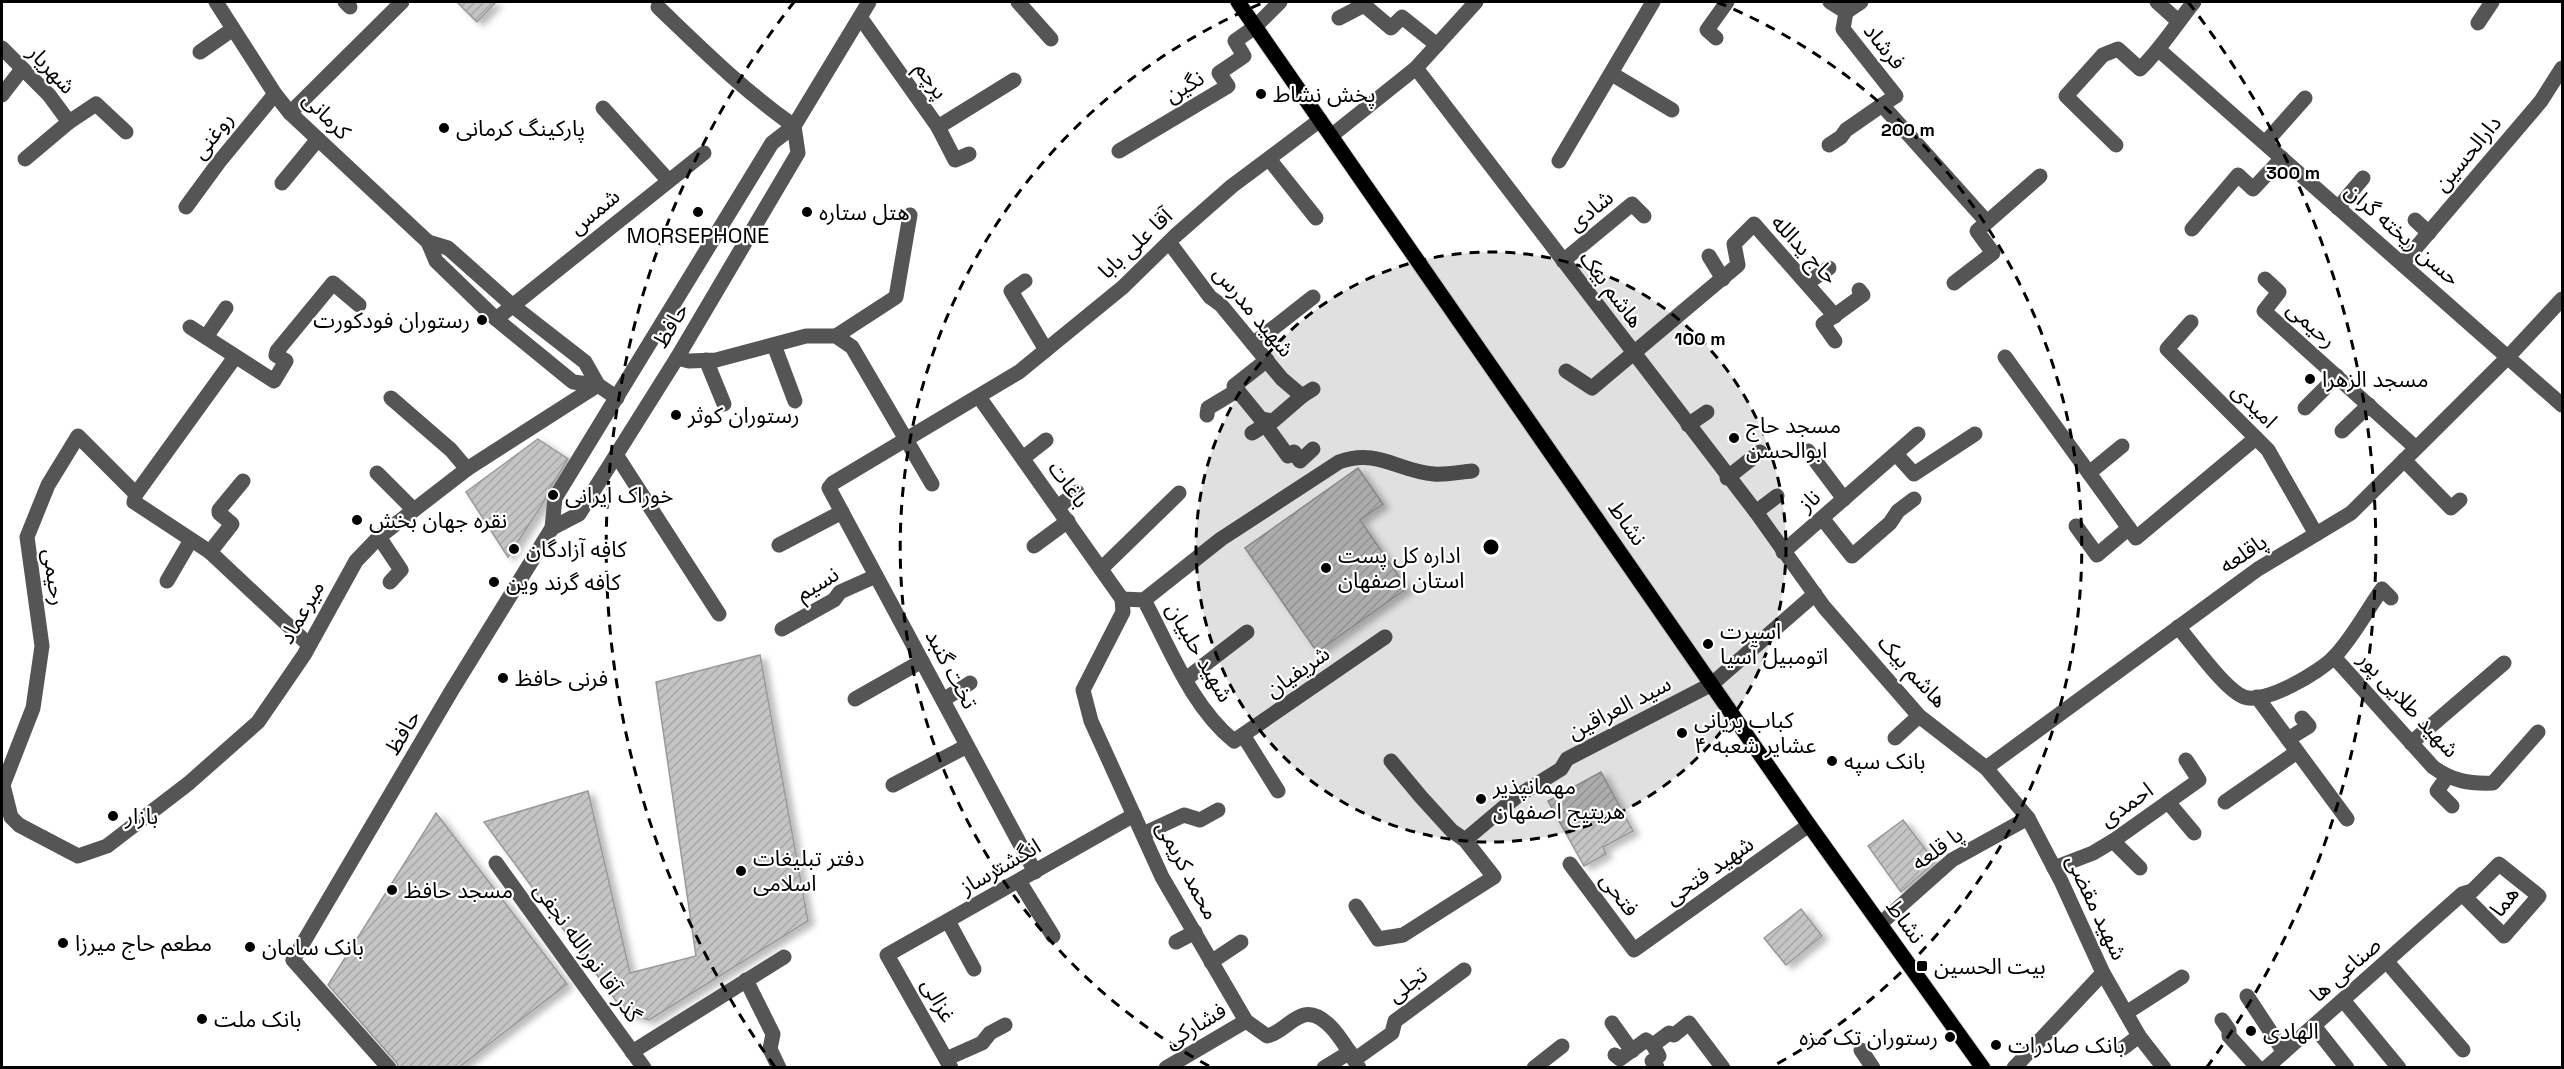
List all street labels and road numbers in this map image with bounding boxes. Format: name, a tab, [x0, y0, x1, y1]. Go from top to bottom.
street label: فرشاد	[1858, 17, 1912, 75]
street label: شهریار	[21, 38, 82, 100]
street label: پرچم	[907, 56, 955, 106]
street label: نگین	[1159, 63, 1209, 109]
street label: کرمانی	[297, 85, 358, 146]
street label: روغنی	[185, 106, 239, 164]
street label: دارالحسین	[2427, 109, 2507, 197]
street label: حسن ریخته گران	[2340, 176, 2466, 292]
street label: شمس	[563, 182, 625, 240]
street label: شادی	[1561, 183, 1619, 237]
street label: آقا علی بابا	[1092, 201, 1179, 284]
street label: حاج یدالله	[1763, 208, 1844, 292]
street label: هاشم بیک	[1571, 245, 1650, 335]
street label: شهید مدرس	[1208, 259, 1300, 363]
street label: رحیمی	[2281, 294, 2343, 354]
street label: حافظ	[646, 297, 694, 353]
street label: امیدی	[2226, 376, 2284, 434]
street label: باغات	[1042, 455, 1096, 513]
street label: ناز	[1791, 483, 1826, 518]
street label: نشاط	[1603, 495, 1653, 551]
street label: پاقلعه	[2214, 527, 2273, 580]
street label: رحیمی	[37, 547, 73, 607]
street label: نسیم	[790, 559, 845, 609]
street label: میرعماد	[272, 575, 330, 649]
street label: شهید حلبیان	[1160, 597, 1240, 707]
street label: تخت گنبد	[919, 624, 985, 714]
street label: هاشم بیک	[1870, 629, 1954, 715]
street label: شریفیان	[1259, 639, 1335, 703]
street label: شهید طلایی پور	[2351, 644, 2465, 764]
street label: سید العراقین	[1562, 669, 1676, 745]
street label: حافظ	[378, 704, 426, 760]
street label: احمدی	[2094, 776, 2158, 832]
street label: محمد کریمی	[1150, 816, 1226, 924]
street label: پا قلعه	[1906, 820, 1969, 877]
street label: شهید فتحی	[1659, 829, 1759, 911]
street label: انگشترساز	[954, 832, 1046, 901]
street label: شهید مقضی	[2060, 850, 2134, 964]
street label: فتحی	[1594, 866, 1646, 922]
street label: گذر آقا نورالله نجفی	[528, 876, 649, 1028]
street label: هما	[2483, 880, 2525, 922]
street label: نشاط	[1880, 893, 1932, 949]
street label: صناعی ها	[2303, 930, 2387, 1008]
street label: تجلی	[1381, 960, 1433, 1008]
street label: غزالی	[916, 973, 962, 1027]
street label: فشارکی	[1159, 996, 1231, 1054]

